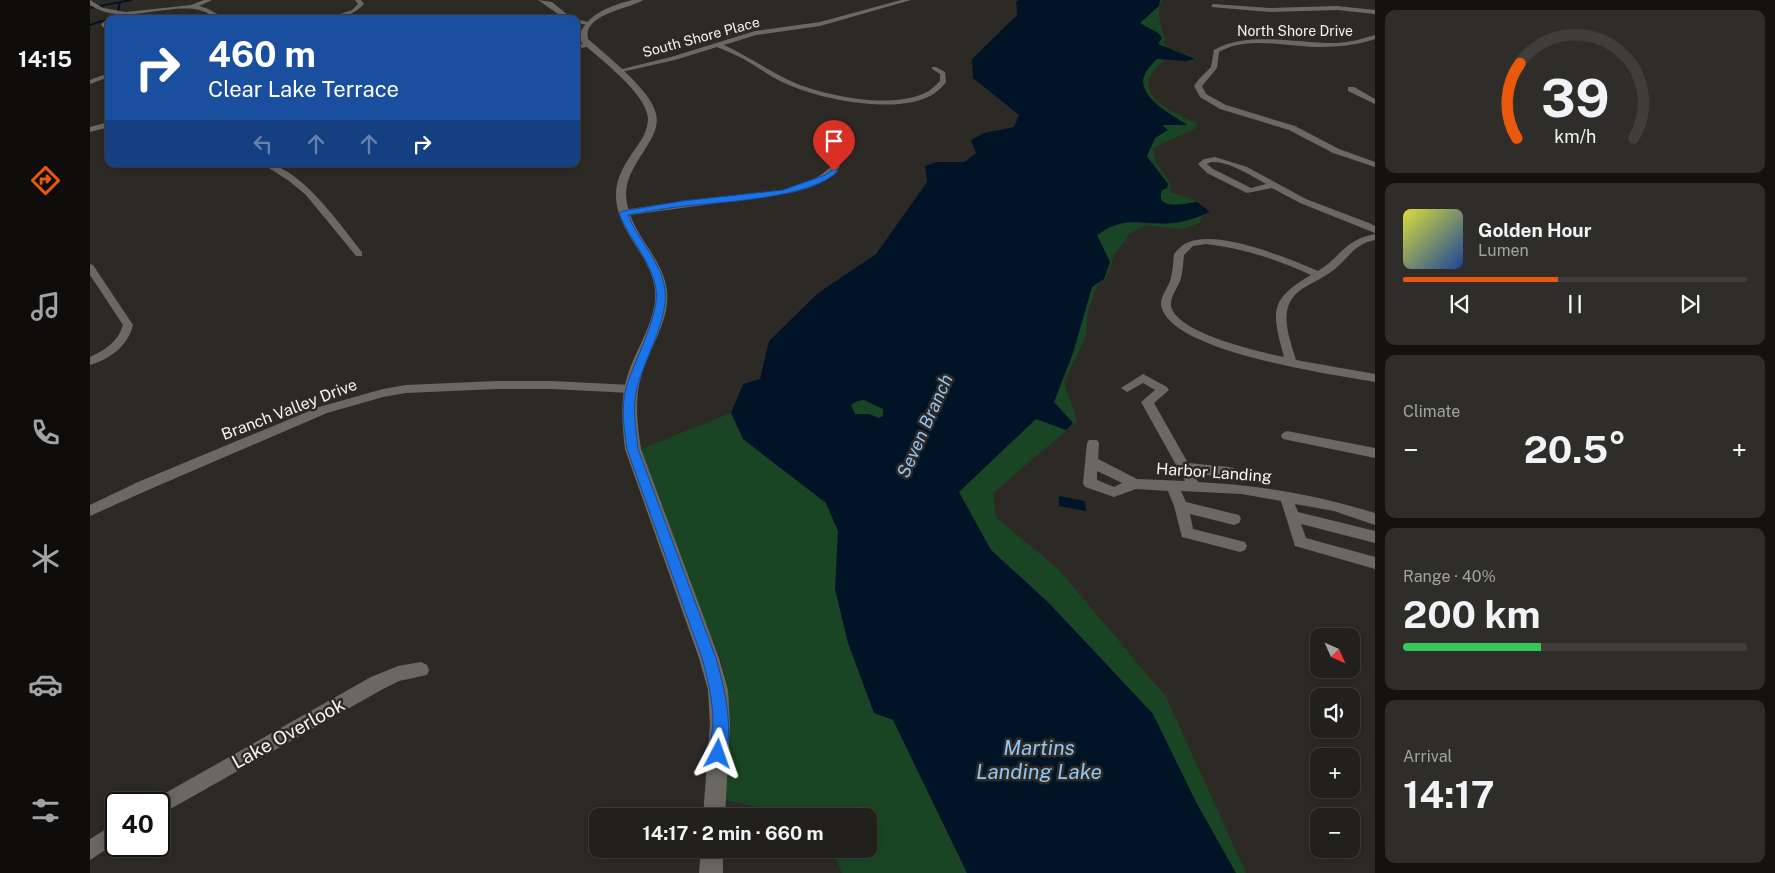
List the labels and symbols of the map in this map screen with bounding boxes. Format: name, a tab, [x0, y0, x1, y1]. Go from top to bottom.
street label: South Shore Place	[641, 14, 761, 60]
street label: North Shore Drive	[1237, 23, 1353, 39]
pin	[813, 120, 855, 171]
water label: Seven Branch	[892, 371, 957, 481]
street label: Branch Valley Drive	[219, 375, 360, 444]
street label: Harbor Landing	[1155, 459, 1273, 486]
north arrow	[1310, 628, 1360, 678]
street label: Lake Overlook	[228, 693, 349, 773]
position arrow	[691, 727, 743, 779]
water label: Martins Landing Lake	[976, 735, 1102, 784]
speed limit sign: 40	[105, 792, 170, 857]

